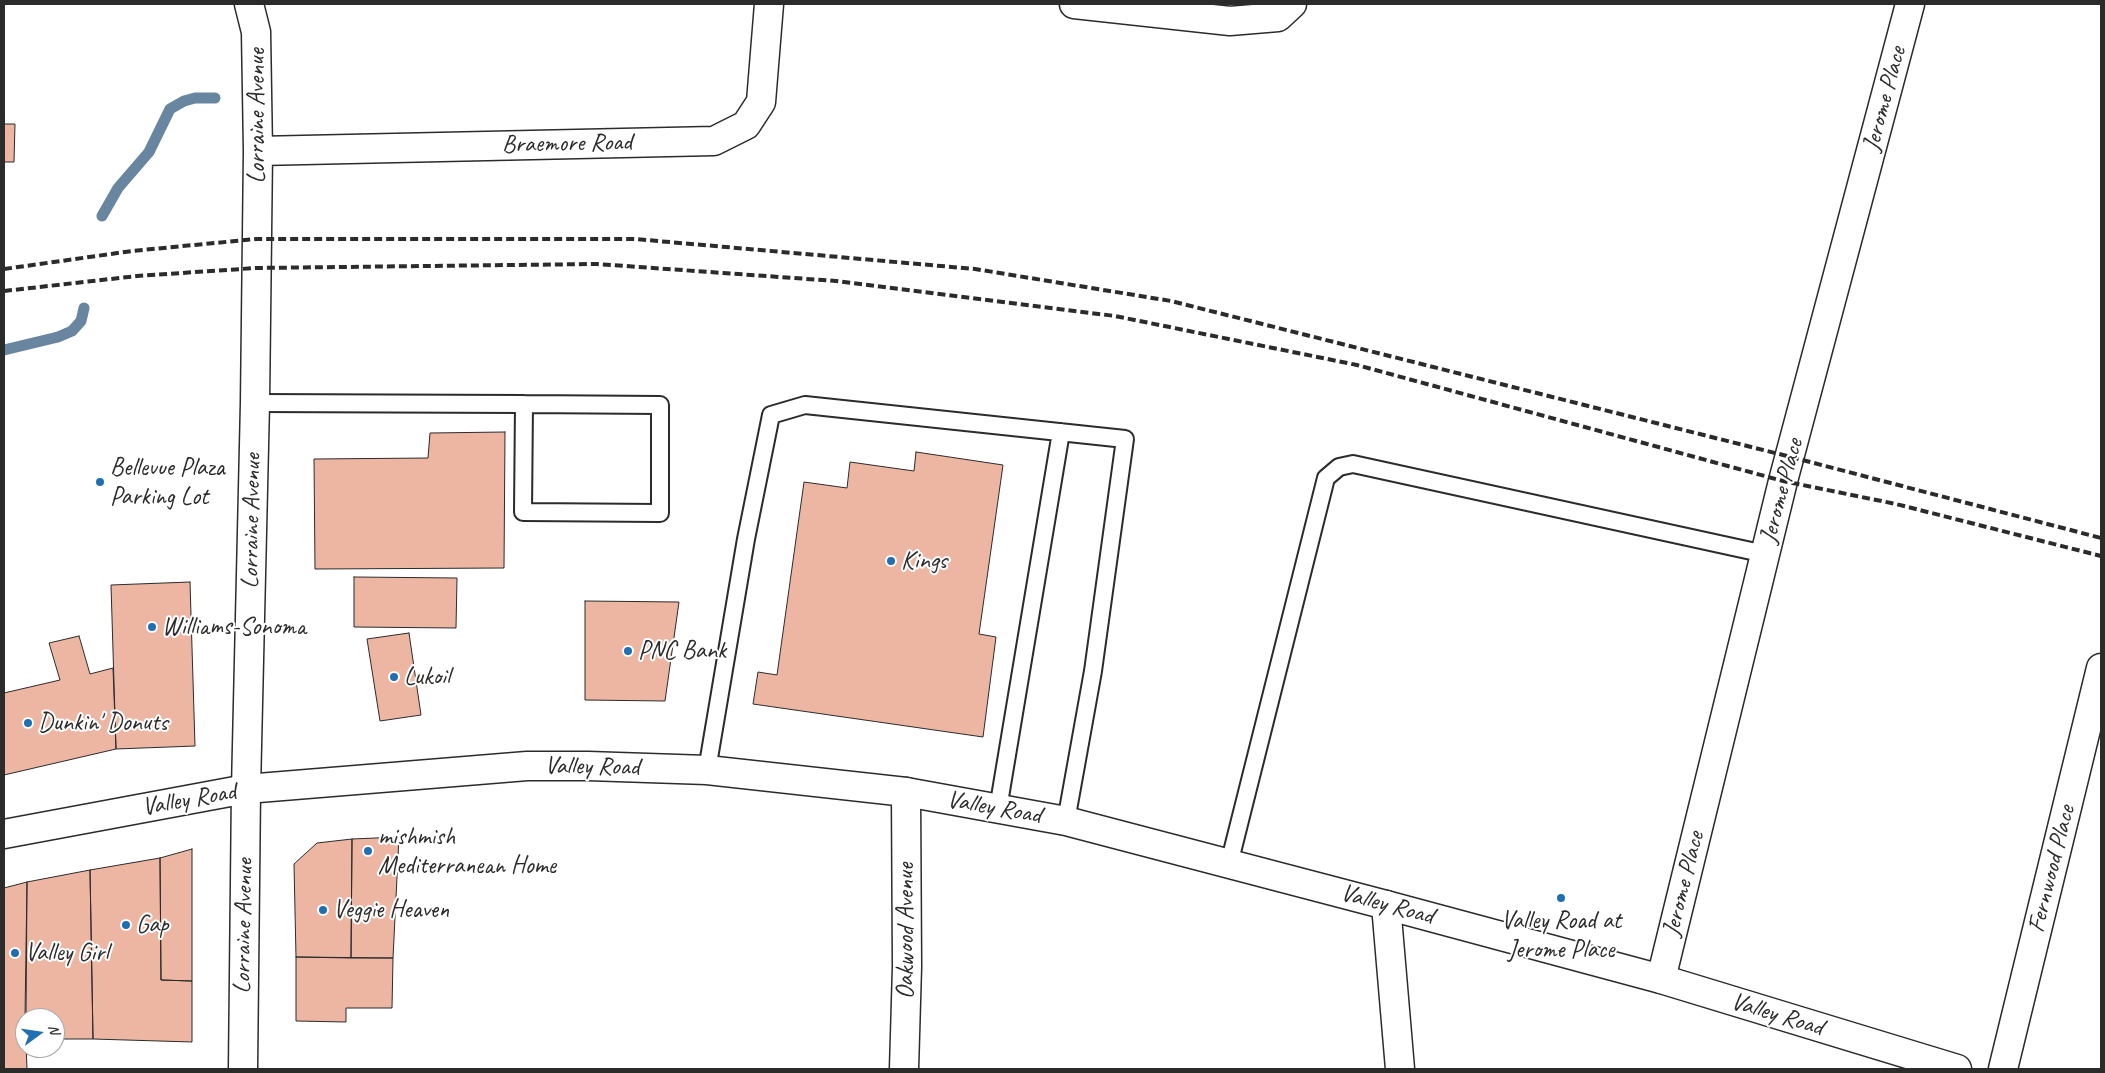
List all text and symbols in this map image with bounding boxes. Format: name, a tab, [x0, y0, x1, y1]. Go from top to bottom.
street label: Jerome Place	[1857, 44, 1913, 154]
street label: Lorraine Avenue	[242, 48, 272, 184]
street label: Braemore Road	[502, 128, 632, 160]
street label: Jerome Place	[1754, 436, 1810, 546]
place label: Bellevue Plaza Parking Lot	[110, 453, 225, 512]
street label: Lorraine Avenue	[236, 453, 268, 589]
marker: Bellevue Plaza Parking Lot	[94, 476, 106, 488]
place label: Kings	[901, 546, 947, 576]
marker: Kings	[885, 555, 897, 567]
place label: Williams-Sonoma	[162, 612, 306, 642]
marker: Williams-Sonoma	[146, 621, 158, 633]
place label: PNC Bank	[638, 636, 726, 666]
marker: PNC Bank	[622, 645, 634, 657]
place label: Lukoil	[404, 662, 450, 692]
marker: Lukoil	[388, 671, 400, 683]
place label: Dunkin' Donuts	[38, 708, 168, 738]
marker: Dunkin' Donuts	[22, 717, 34, 729]
street label: Valley Road	[544, 751, 640, 783]
street label: Valley Road	[140, 777, 238, 823]
street label: Valley Road	[945, 785, 1043, 831]
street label: Fernwood Place	[2022, 802, 2082, 936]
place label: mishmish Mediterranean Home	[378, 822, 556, 881]
street label: Jerome Place	[1657, 829, 1711, 939]
marker: mishmish Mediterranean Home	[362, 845, 374, 857]
street label: Lorraine Avenue	[228, 858, 260, 994]
street label: Oakwood Avenue	[891, 863, 921, 999]
street label: Valley Road	[1337, 878, 1437, 932]
marker: Valley Road at Jerome Place	[1555, 892, 1567, 904]
place label: Veggie Heaven	[333, 895, 449, 925]
marker: Veggie Heaven	[317, 904, 329, 916]
place label: Valley Road at Jerome Place	[1501, 906, 1621, 965]
place label: Gap	[136, 910, 169, 940]
marker: Gap	[120, 919, 132, 931]
place label: Valley Girl	[25, 938, 108, 968]
marker: Valley Girl	[9, 947, 21, 959]
street label: Valley Road	[1727, 987, 1827, 1043]
north arrow	[15, 1008, 65, 1058]
text: N	[45, 1023, 63, 1036]

